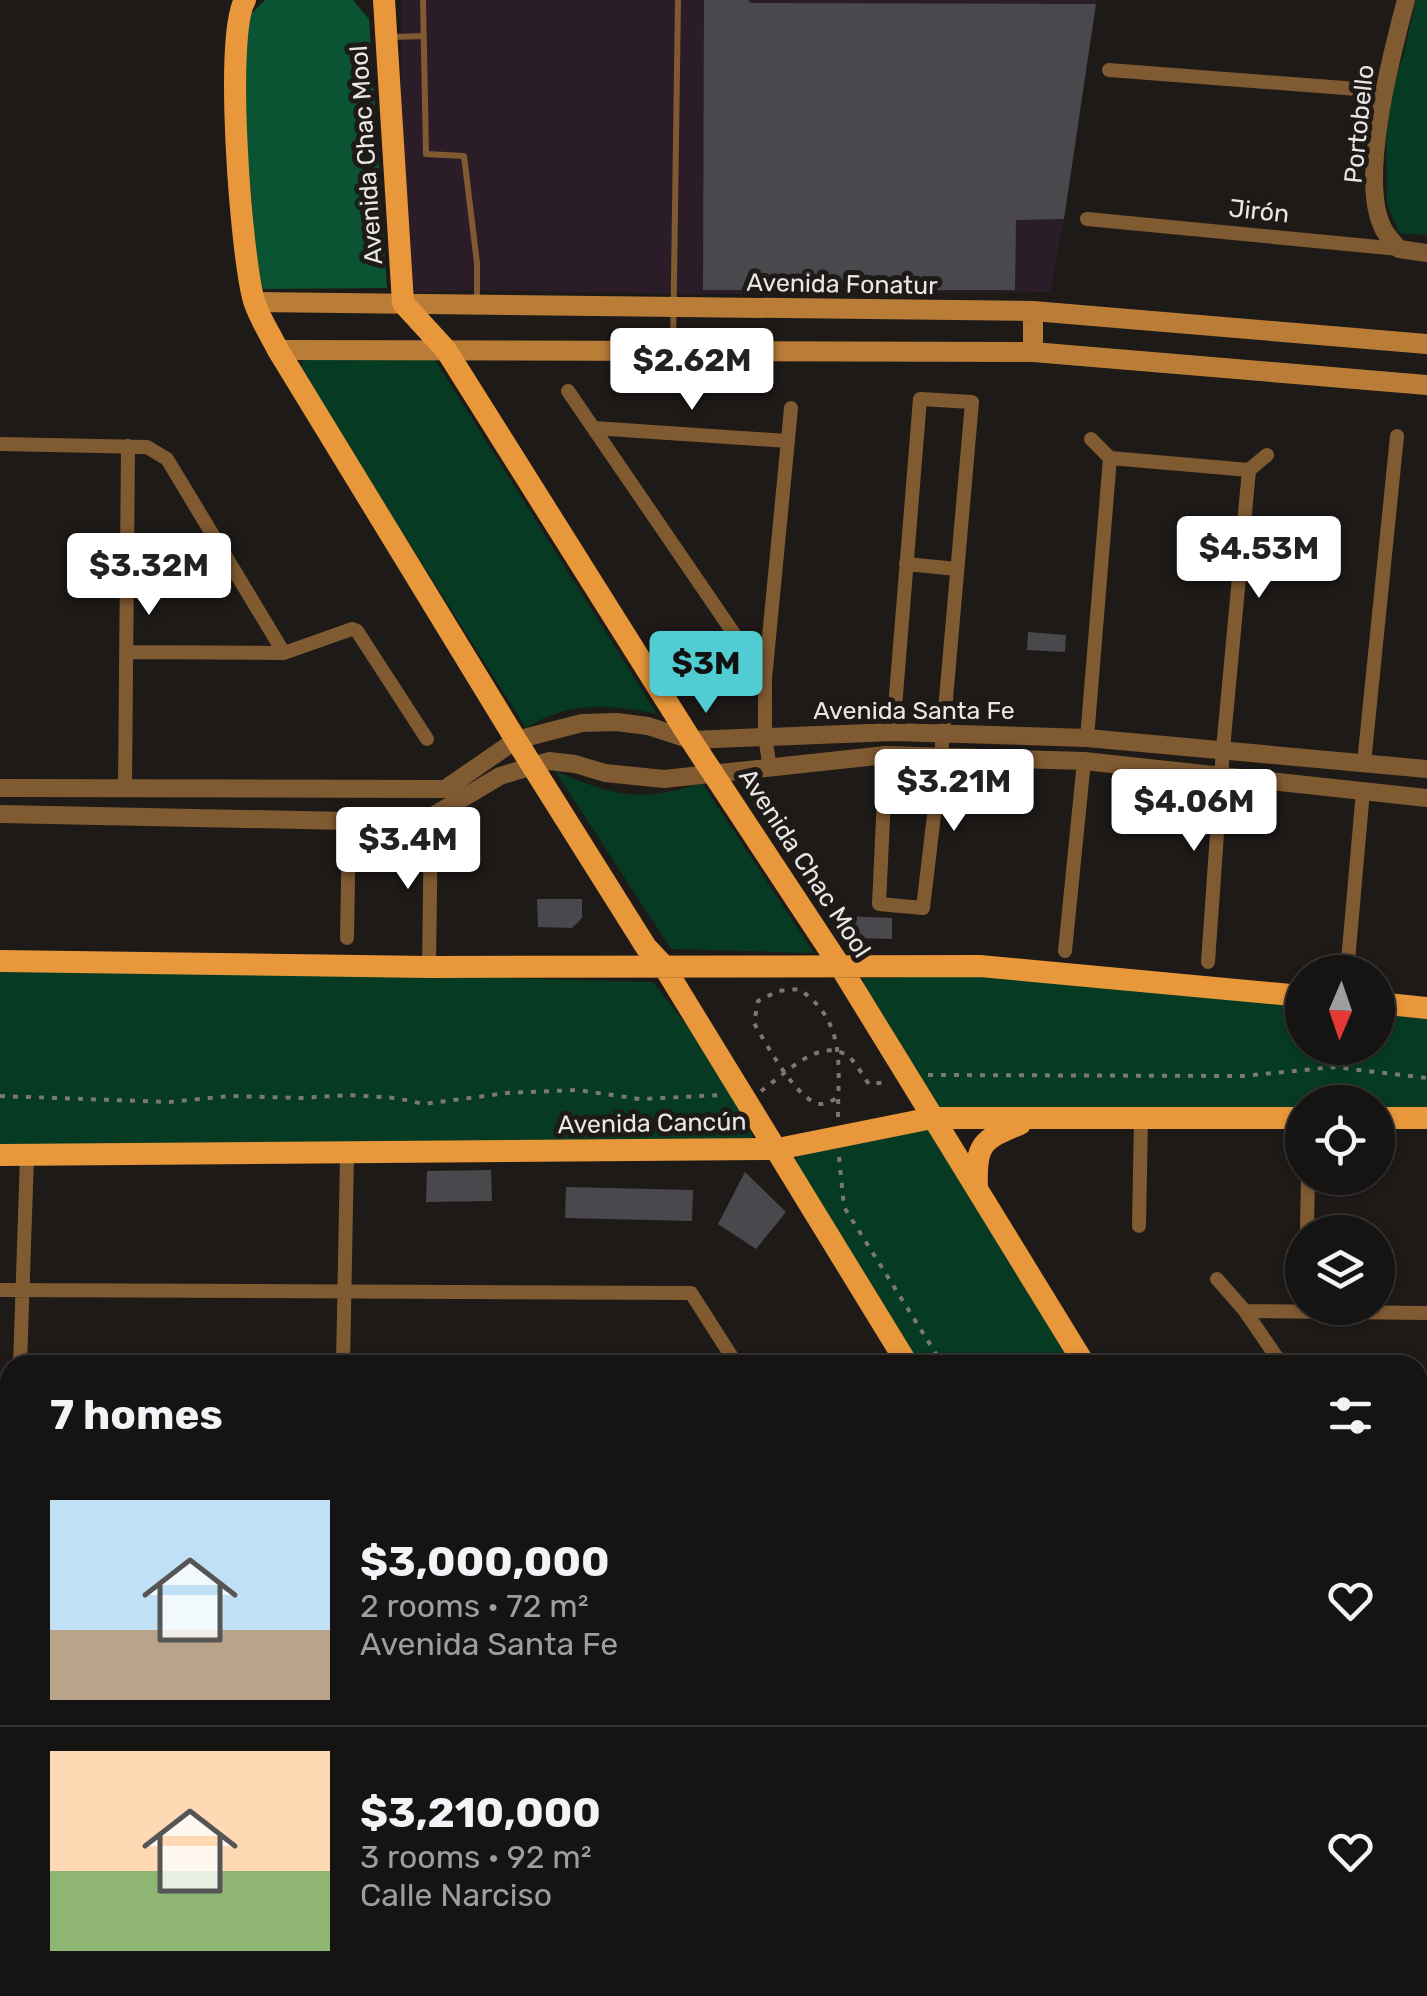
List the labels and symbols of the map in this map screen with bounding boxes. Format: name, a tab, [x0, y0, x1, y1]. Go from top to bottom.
street label: Avenida Chac Mool	[344, 44, 388, 266]
street label: Portobello	[1338, 63, 1380, 185]
street label: Jirón	[1227, 193, 1291, 229]
street label: Avenida Fonatur	[746, 268, 938, 300]
pin: $2.62M	[611, 328, 773, 413]
pin: $4.53M	[1178, 516, 1340, 601]
pin: $3.32M	[68, 533, 230, 618]
pin: $3M	[658, 631, 754, 716]
street label: Avenida Santa Fe	[813, 696, 1015, 725]
pin: $3.21M	[873, 749, 1035, 834]
street label: Avenida Chac Mool	[733, 763, 877, 963]
pin: $4.06M	[1113, 769, 1275, 854]
pin: $3.4M	[338, 807, 478, 892]
north arrow	[1285, 955, 1395, 1065]
street label: Avenida Cancún	[557, 1107, 747, 1139]

